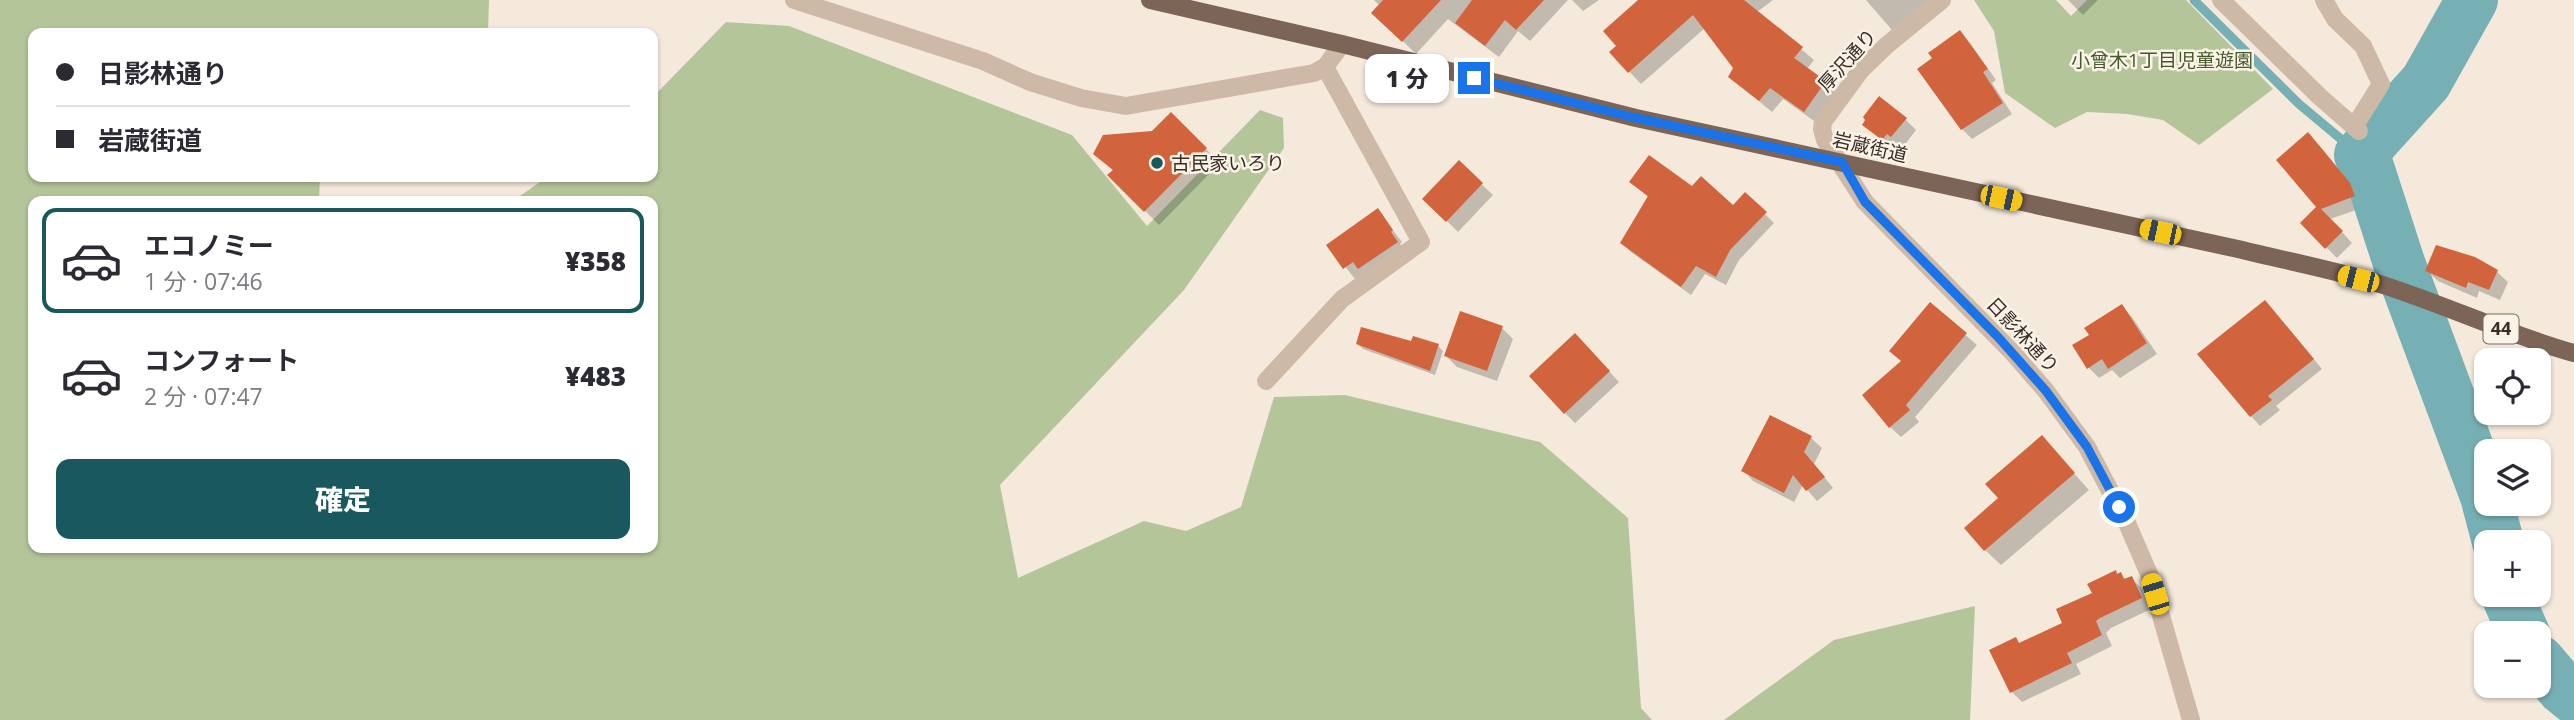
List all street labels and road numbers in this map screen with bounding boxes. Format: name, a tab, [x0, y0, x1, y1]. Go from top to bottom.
street label: 厚沢通り	[1812, 23, 1882, 97]
street label: 岩蔵街道	[1830, 126, 1910, 168]
street label: 日影林通り	[1981, 291, 2065, 379]
road number: 44	[2484, 314, 2518, 344]

